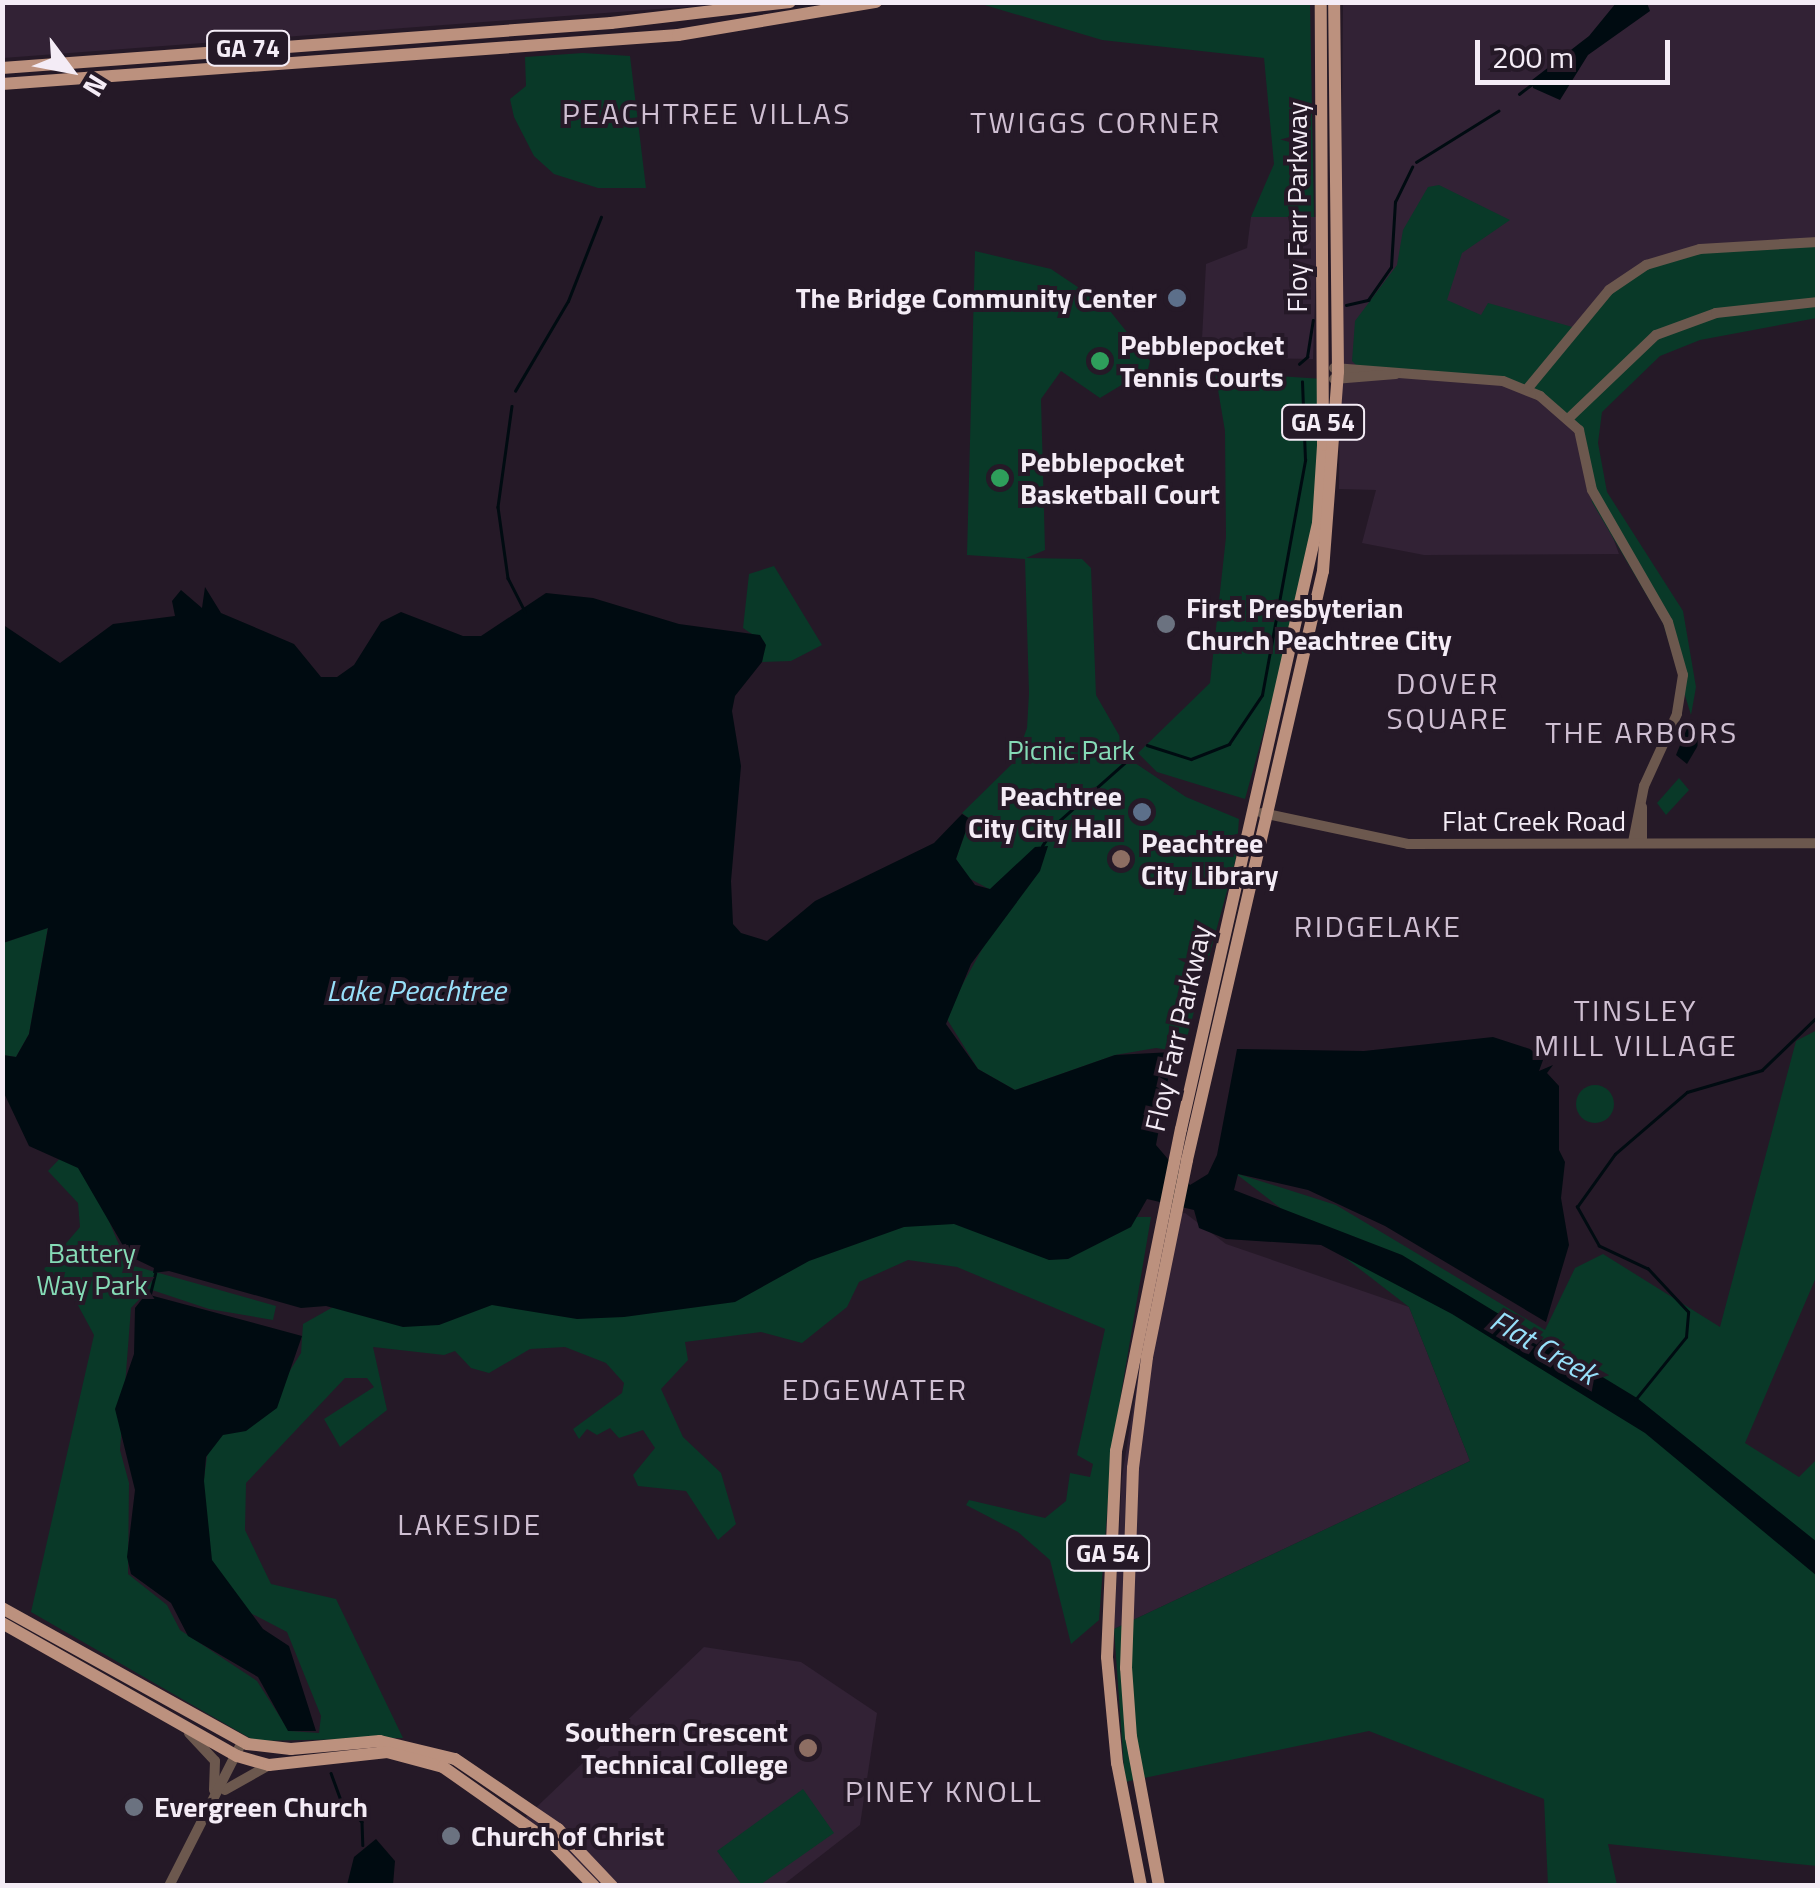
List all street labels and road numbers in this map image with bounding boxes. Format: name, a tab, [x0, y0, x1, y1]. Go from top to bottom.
road number: GA 74	[206, 28, 290, 68]
street label: Floy Farr Parkway	[1280, 102, 1314, 312]
road number: GA 54	[1280, 402, 1366, 442]
street label: Flat Creek Road	[1442, 804, 1626, 838]
street label: Floy Farr Parkway	[1138, 921, 1218, 1135]
road number: GA 54	[1066, 1533, 1150, 1573]

